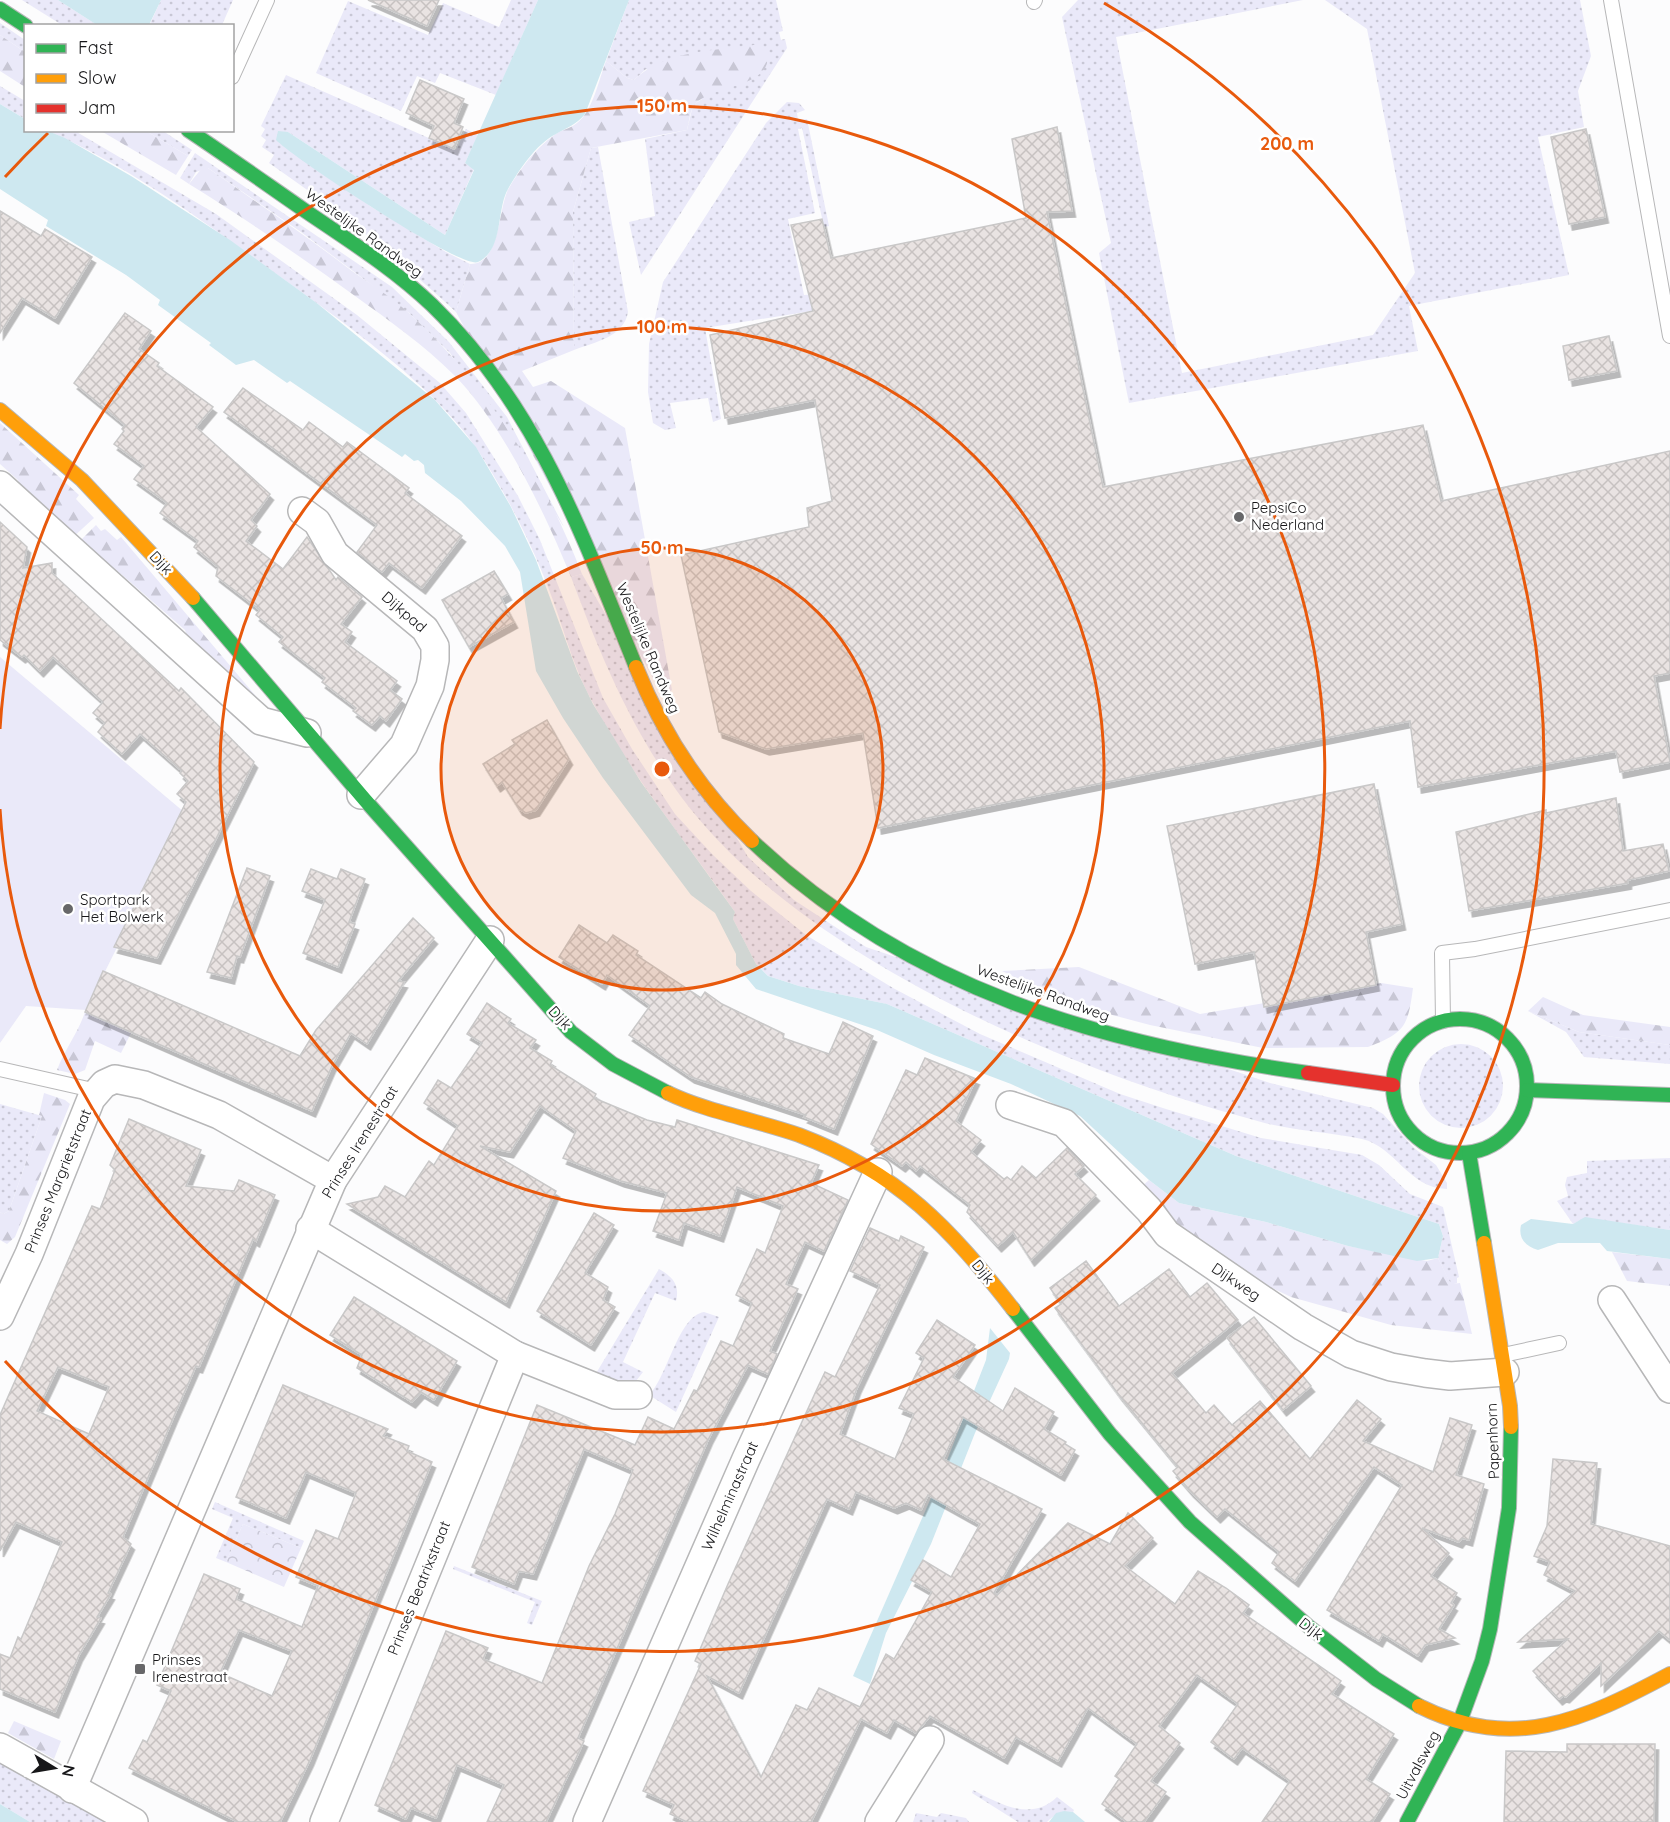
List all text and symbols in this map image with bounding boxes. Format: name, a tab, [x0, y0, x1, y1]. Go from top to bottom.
legend	[24, 24, 234, 132]
text: Fast	[78, 36, 113, 59]
text: Slow	[78, 66, 116, 89]
text: 150 m	[637, 94, 687, 117]
text: Jam	[78, 96, 116, 119]
text: 200 m	[1260, 132, 1314, 155]
street label: Westelijke Randweg	[302, 184, 427, 281]
text: 100 m	[637, 315, 687, 338]
place label: PepsiCo Nederland	[1251, 498, 1324, 534]
marker: PepsiCo Nederland	[1232, 510, 1246, 524]
text: 50 m	[640, 536, 684, 559]
street label: Dijk	[146, 547, 177, 579]
street label: Westelijke Randweg	[612, 580, 685, 716]
street label: Dijkpad	[378, 587, 431, 636]
centre of rings	[652, 759, 672, 779]
place label: Sportpark Het Bolwerk	[80, 890, 164, 926]
marker: Sportpark Het Bolwerk	[61, 902, 75, 916]
street label: Westelijke Randweg	[974, 960, 1112, 1025]
street label: Dijk	[545, 1002, 576, 1034]
street label: Prinses Irenestraat	[317, 1082, 402, 1202]
street label: Prinses Margrietstraat	[20, 1106, 95, 1256]
street label: Dijk	[968, 1256, 999, 1288]
street label: Dijkweg	[1208, 1258, 1264, 1305]
street label: Papenhorn	[1482, 1403, 1503, 1479]
street label: Wilhelminastraat	[697, 1438, 762, 1553]
street label: Prinses Beatrixstraat	[383, 1518, 454, 1658]
street label: Dijk	[1295, 1613, 1327, 1644]
place label: Prinses Irenestraat	[152, 1650, 228, 1686]
marker: Prinses Irenestraat	[133, 1662, 147, 1676]
street label: Uitvalsweg	[1391, 1727, 1444, 1803]
north arrow	[24, 1738, 84, 1798]
text: N	[58, 1763, 80, 1779]

